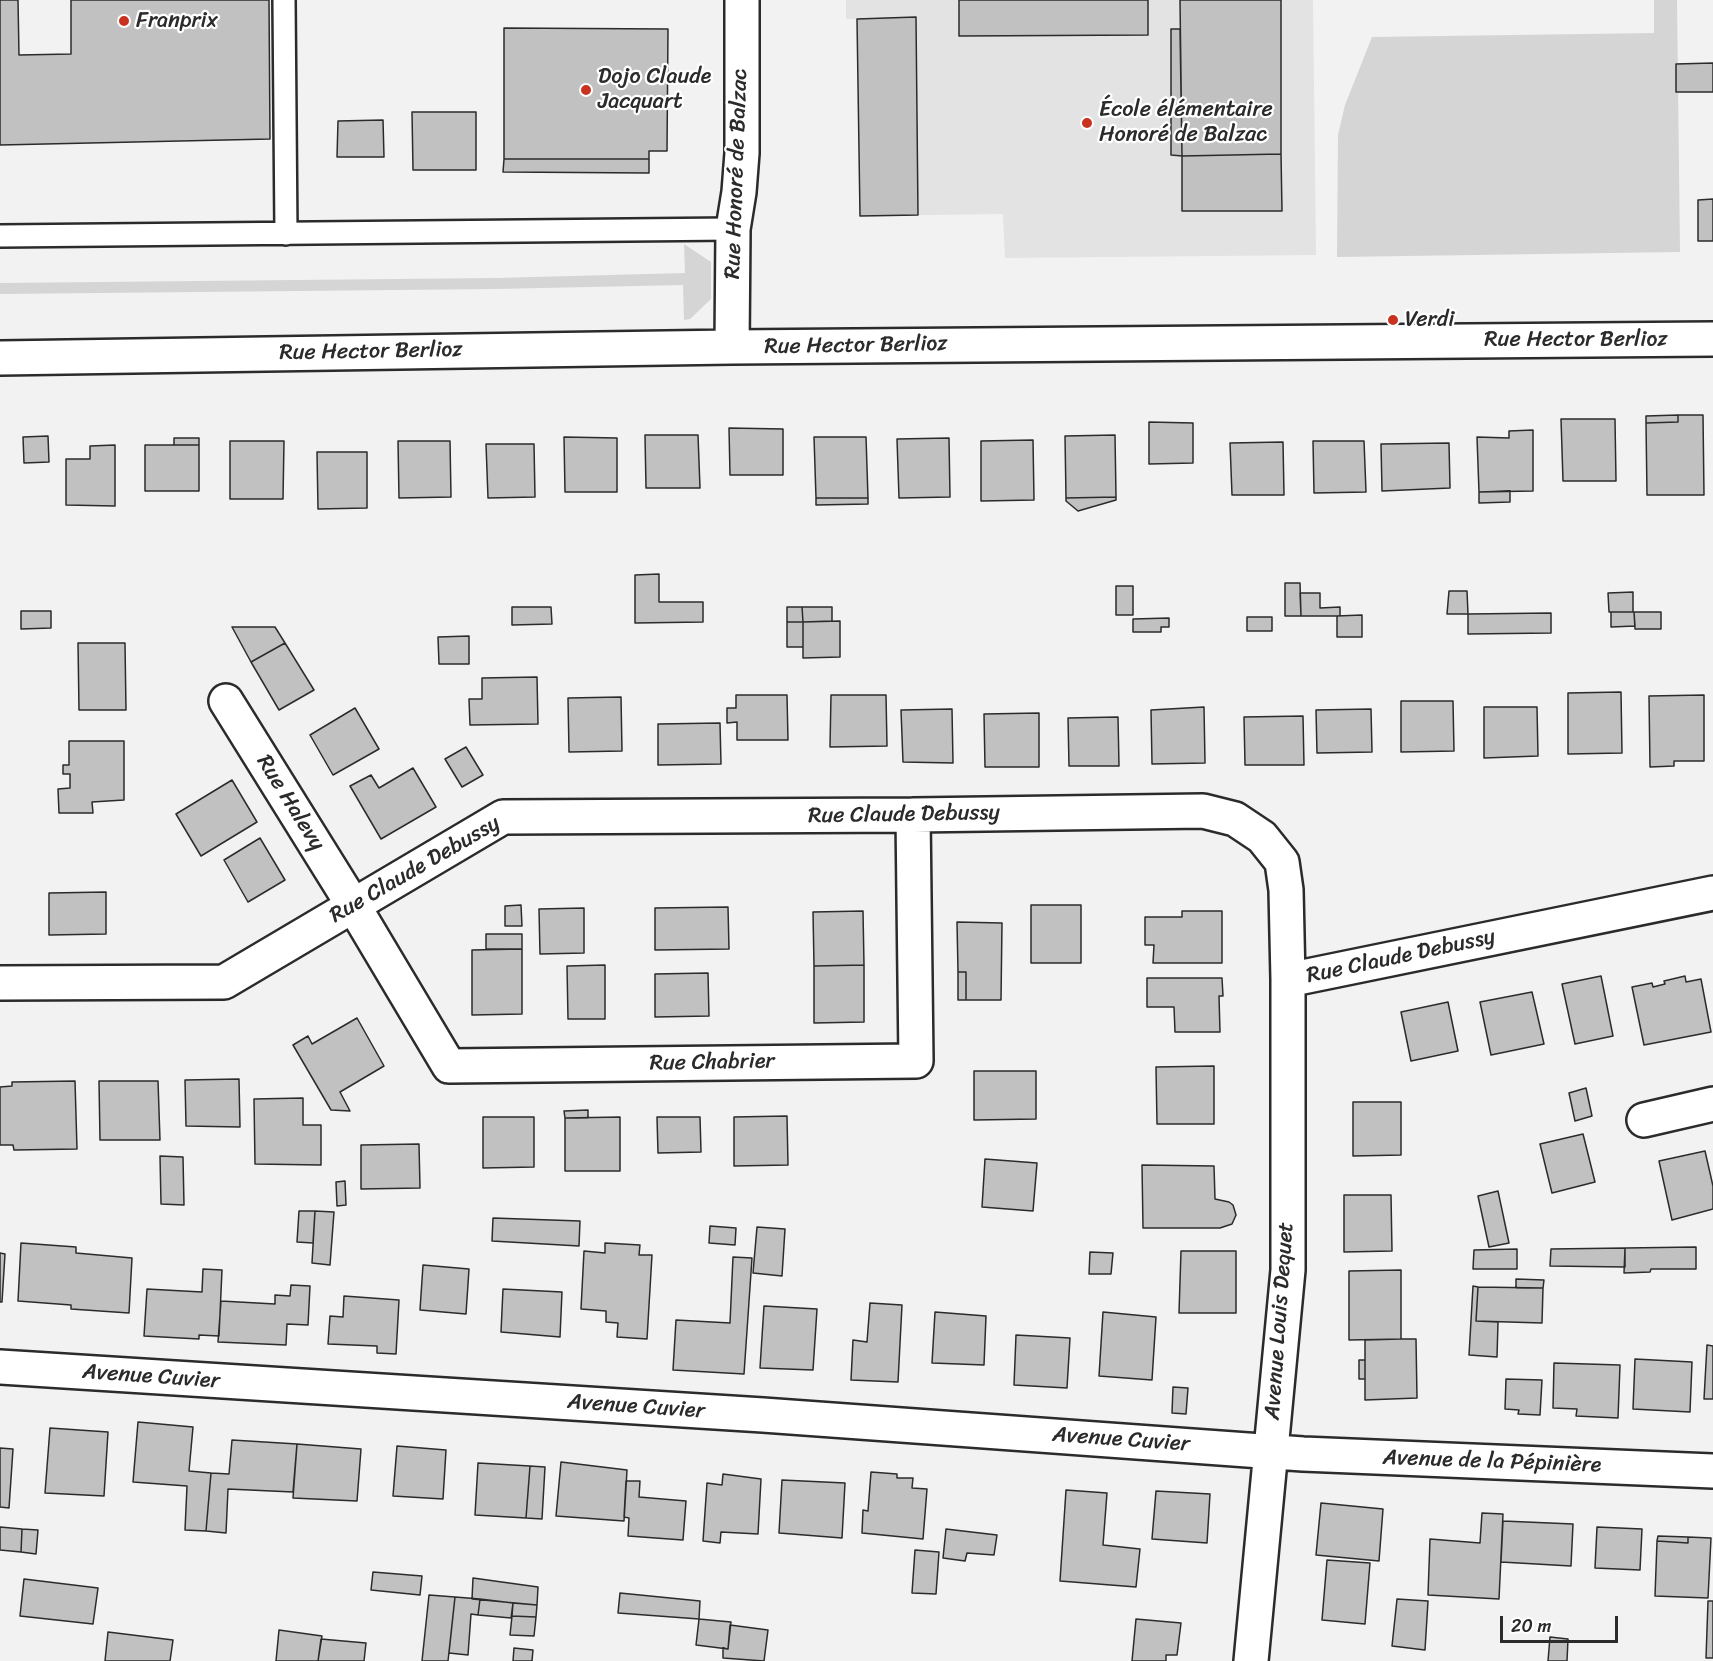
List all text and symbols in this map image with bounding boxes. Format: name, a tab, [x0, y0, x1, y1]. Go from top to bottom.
place label: Franprix	[136, 8, 218, 34]
marker: Franprix	[117, 14, 131, 28]
place label: Dojo Claude Jacquart	[598, 64, 711, 116]
street label: Rue Honoré de Balzac	[720, 68, 754, 280]
marker: Dojo Claude Jacquart	[579, 83, 593, 97]
place label: École élémentaire Honoré de Balzac	[1099, 97, 1273, 148]
marker: École élémentaire Honoré de Balzac	[1080, 116, 1094, 130]
place label: Verdi	[1405, 307, 1454, 333]
marker: Verdi	[1386, 313, 1400, 327]
street label: Rue Hector Berlioz	[1484, 327, 1668, 353]
street label: Rue Hector Berlioz	[764, 331, 948, 361]
street label: Rue Hector Berlioz	[279, 337, 463, 367]
street label: Rue Halevy	[250, 750, 330, 856]
street label: Rue Claude Debussy	[808, 800, 1000, 830]
street label: Rue Claude Debussy	[325, 811, 505, 929]
street label: Rue Claude Debussy	[1304, 924, 1498, 990]
street label: Rue Chabrier	[649, 1049, 775, 1077]
street label: Avenue Louis Dequet	[1260, 1221, 1300, 1421]
street label: Avenue Cuvier	[82, 1359, 220, 1395]
street label: Avenue Cuvier	[567, 1389, 705, 1425]
street label: Avenue Cuvier	[1052, 1422, 1190, 1458]
street label: Avenue de la Pépinière	[1382, 1445, 1602, 1479]
scale bar	[1503, 1604, 1622, 1642]
text: 20 m	[1511, 1610, 1551, 1642]

